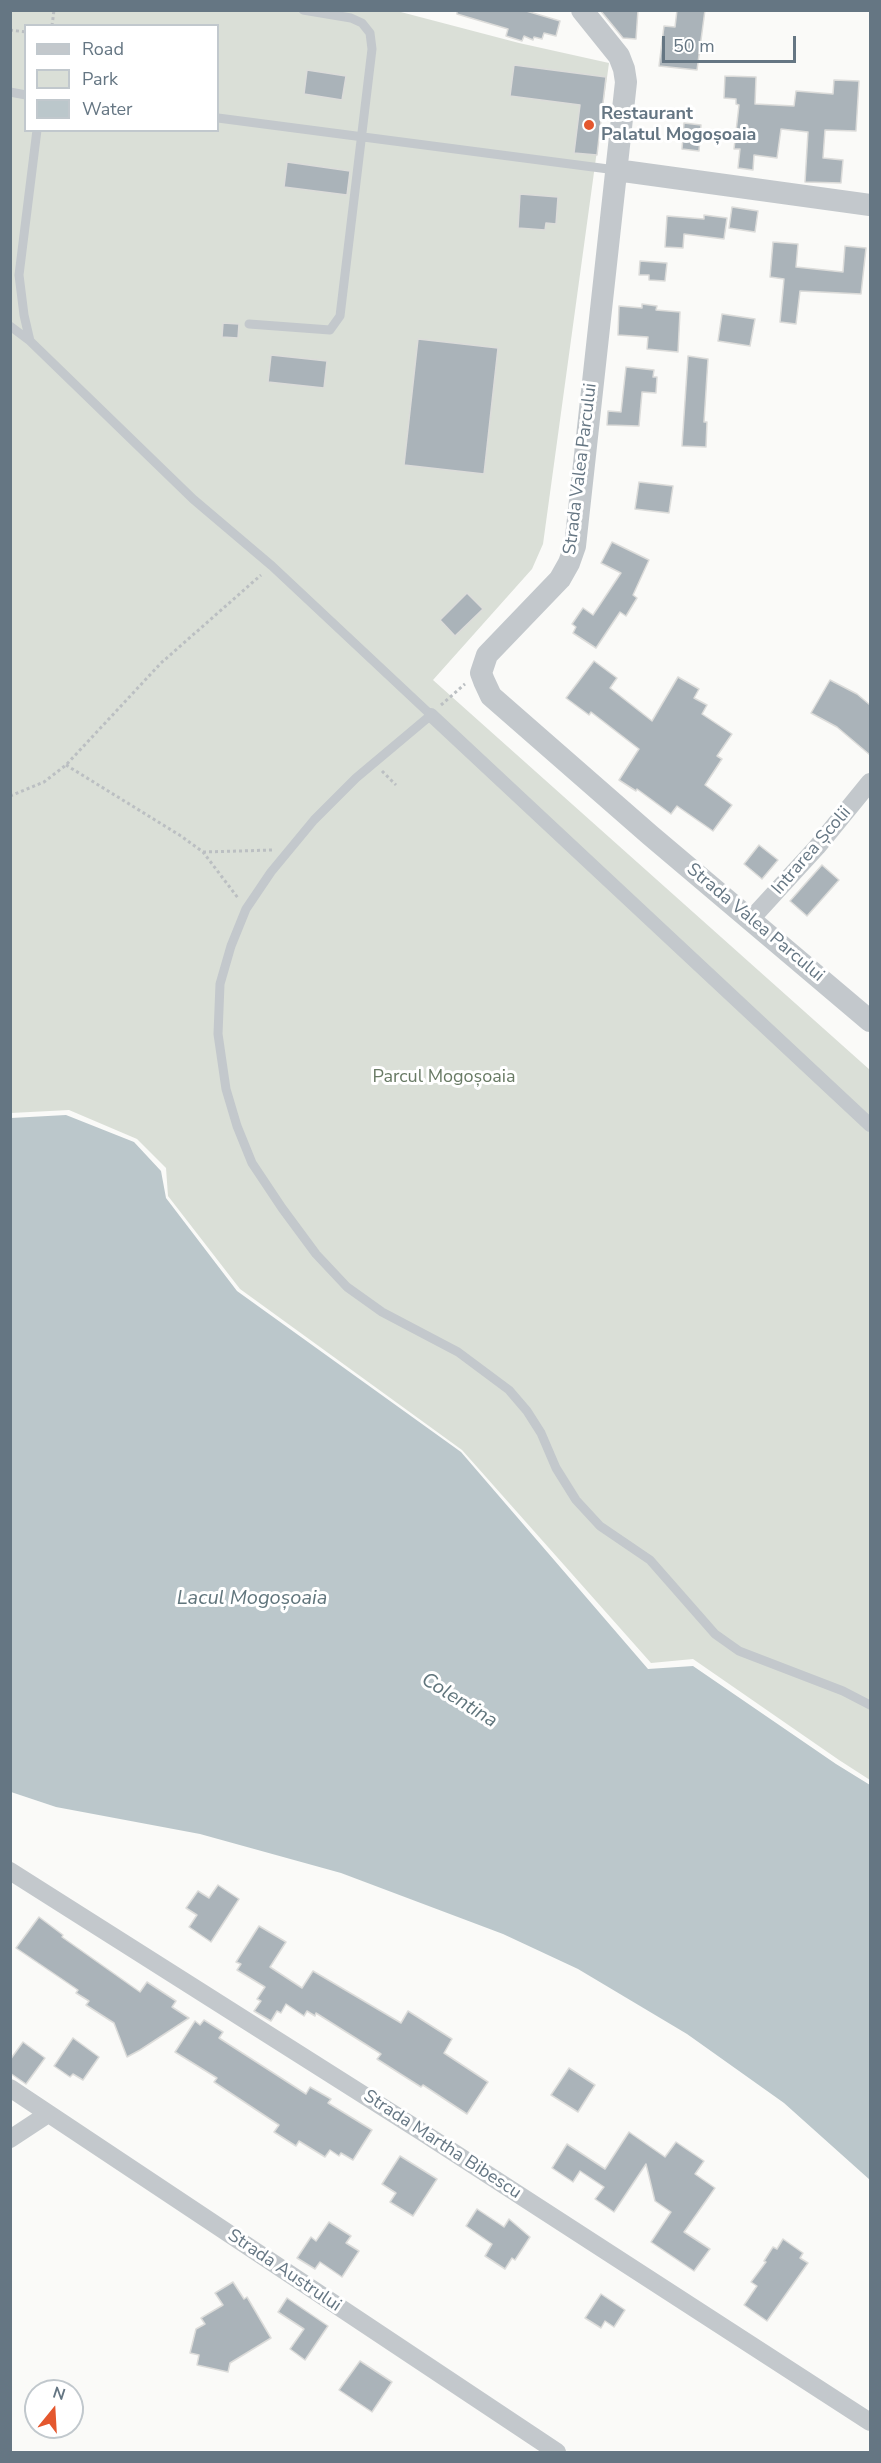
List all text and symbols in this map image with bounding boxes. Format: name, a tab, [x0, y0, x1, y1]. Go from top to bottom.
legend	[24, 24, 219, 132]
scale bar	[665, 24, 798, 62]
text: 50 m	[673, 34, 715, 58]
text: Road	[82, 37, 124, 61]
text: Park	[82, 67, 118, 91]
text: Water	[82, 97, 133, 121]
place label: Restaurant Palatul Mogoșoaia	[601, 104, 756, 146]
marker: Restaurant Palatul Mogoșoaia	[582, 118, 596, 132]
street label: Strada Valea Parcului	[560, 382, 602, 556]
street label: Intrarea Școlii	[768, 802, 856, 900]
street label: Strada Valea Parcului	[682, 859, 828, 987]
park label: Parcul Mogoșoaia	[372, 1067, 516, 1089]
water label: Lacul Mogoșoaia	[177, 1587, 327, 1611]
water label: Colentina	[416, 1668, 502, 1734]
street label: Strada Martha Bibescu	[359, 2086, 525, 2204]
street label: Strada Austrului	[223, 2225, 345, 2317]
north arrow	[24, 2379, 84, 2439]
text: N	[50, 2381, 68, 2406]

